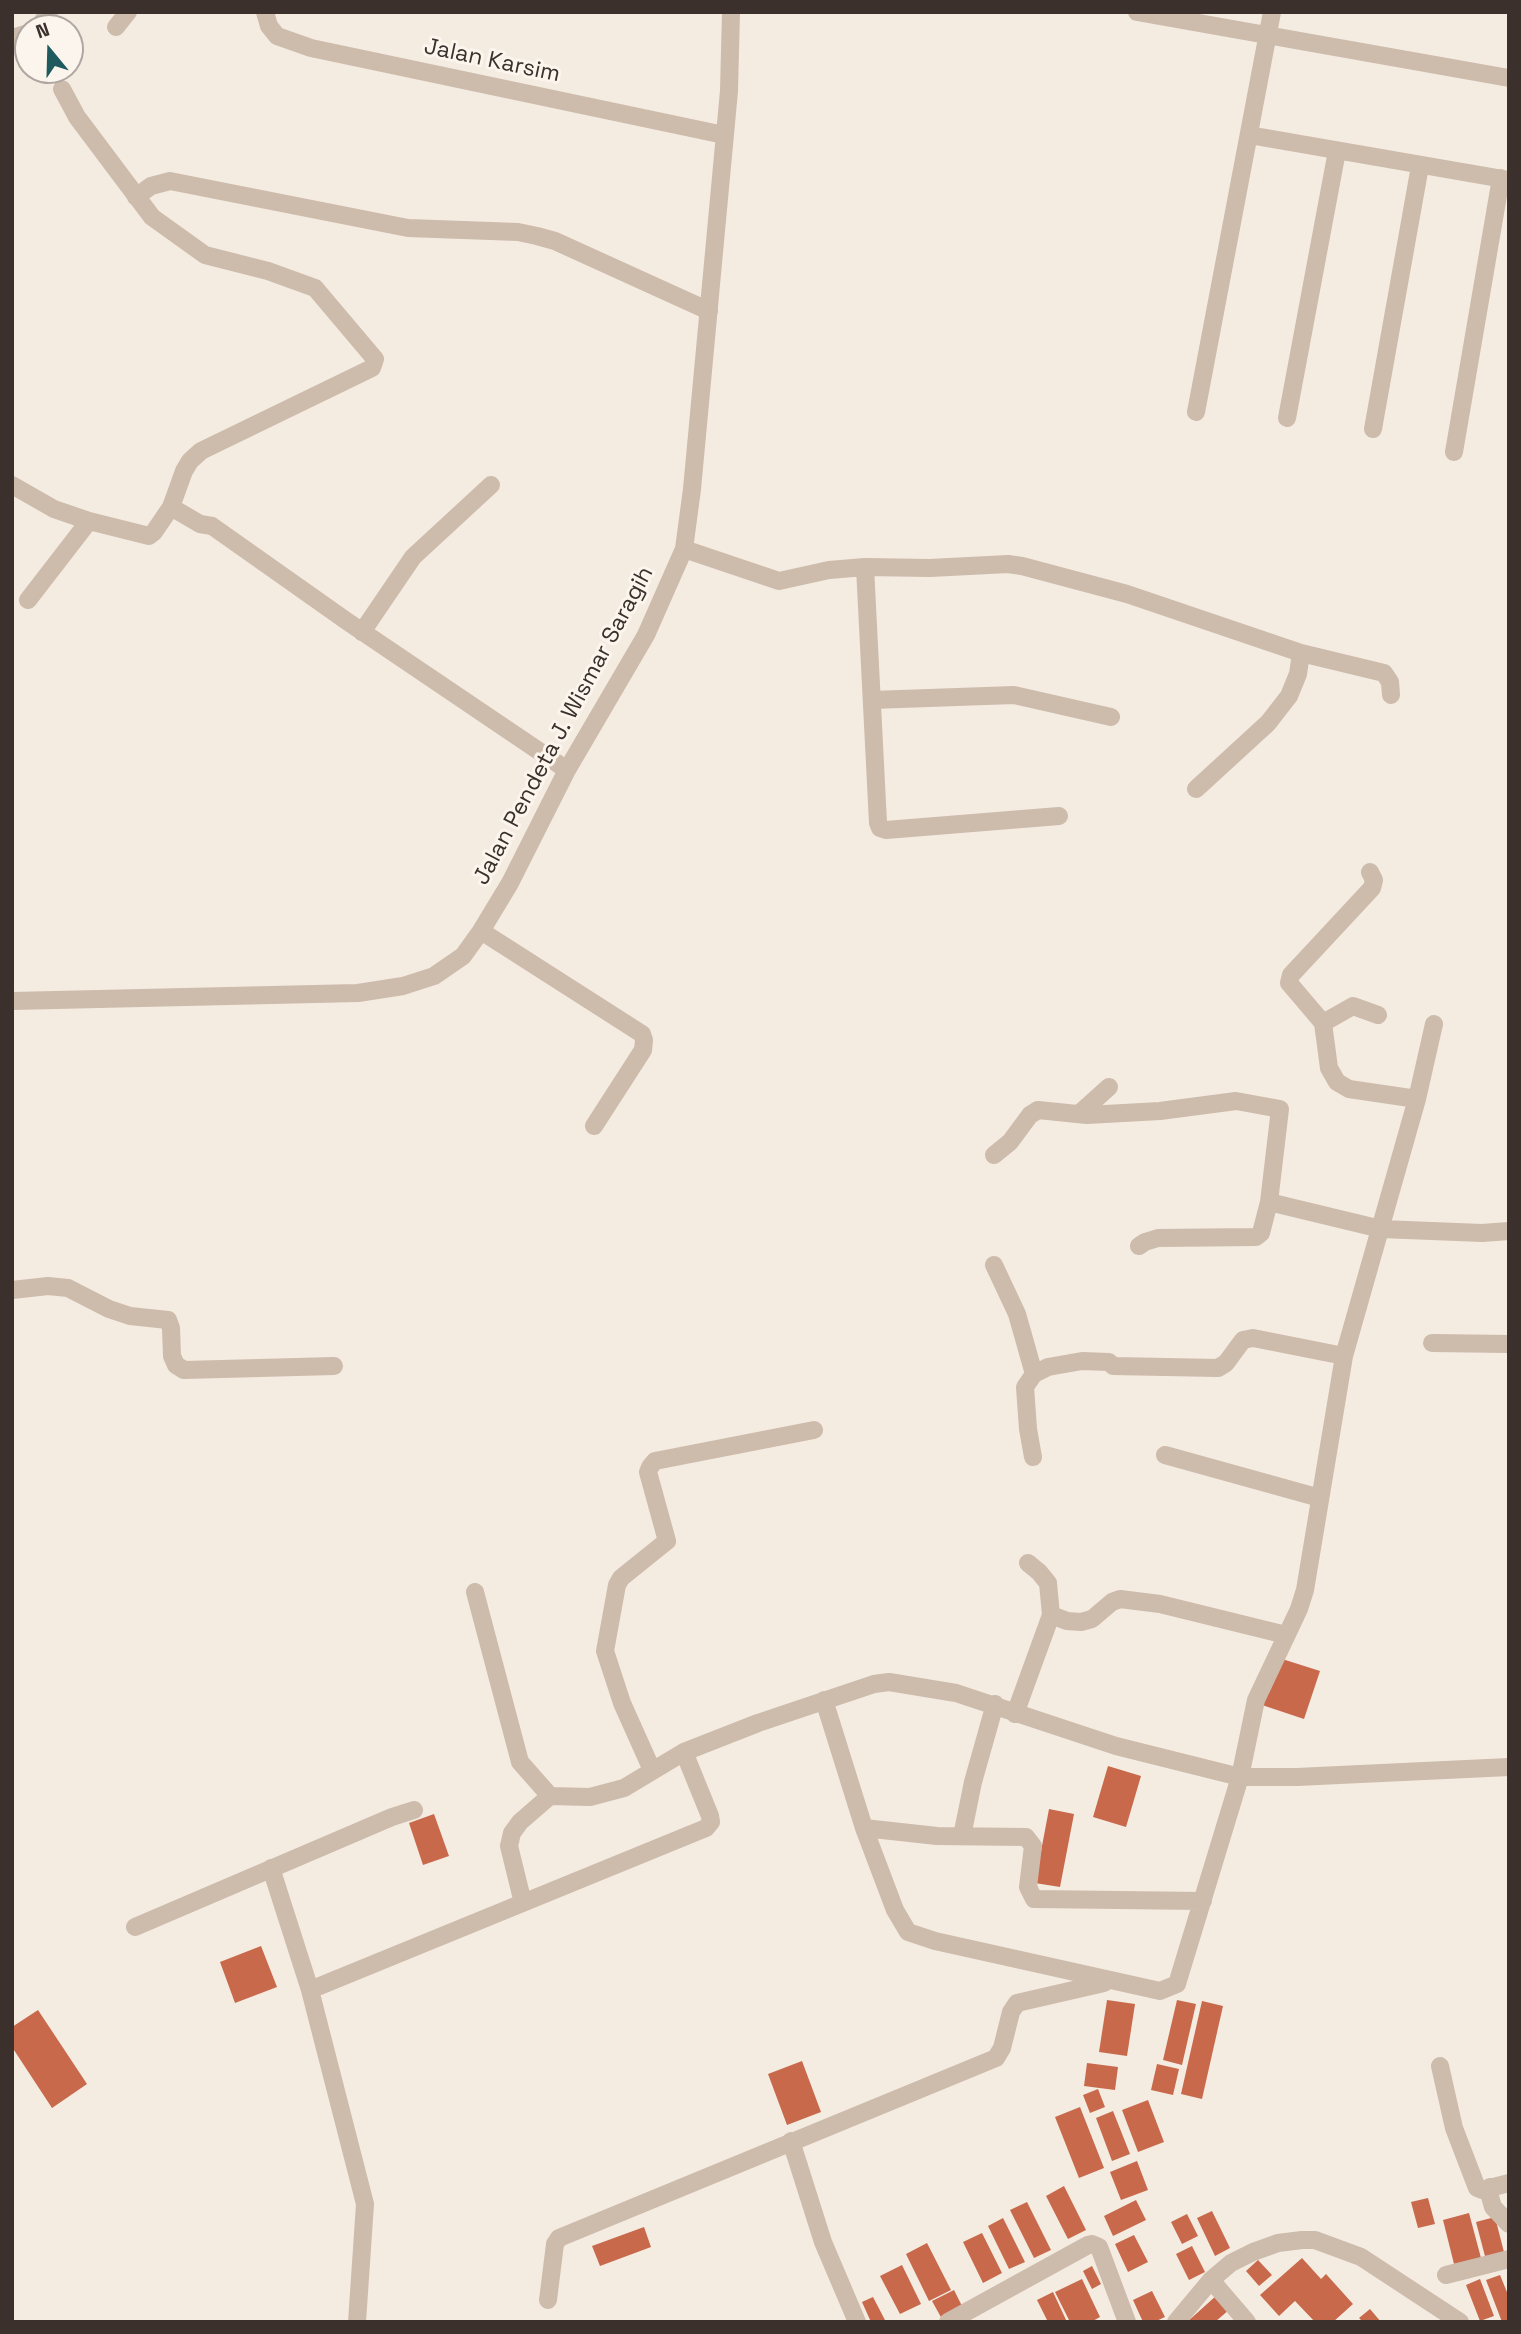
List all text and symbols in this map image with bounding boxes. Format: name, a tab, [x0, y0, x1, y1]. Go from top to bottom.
north arrow	[14, 14, 84, 84]
text: N	[33, 17, 53, 44]
street label: Jalan Karsim	[421, 33, 563, 89]
street label: Jalan Pendeta J. Wismar Saragih	[468, 562, 660, 890]

